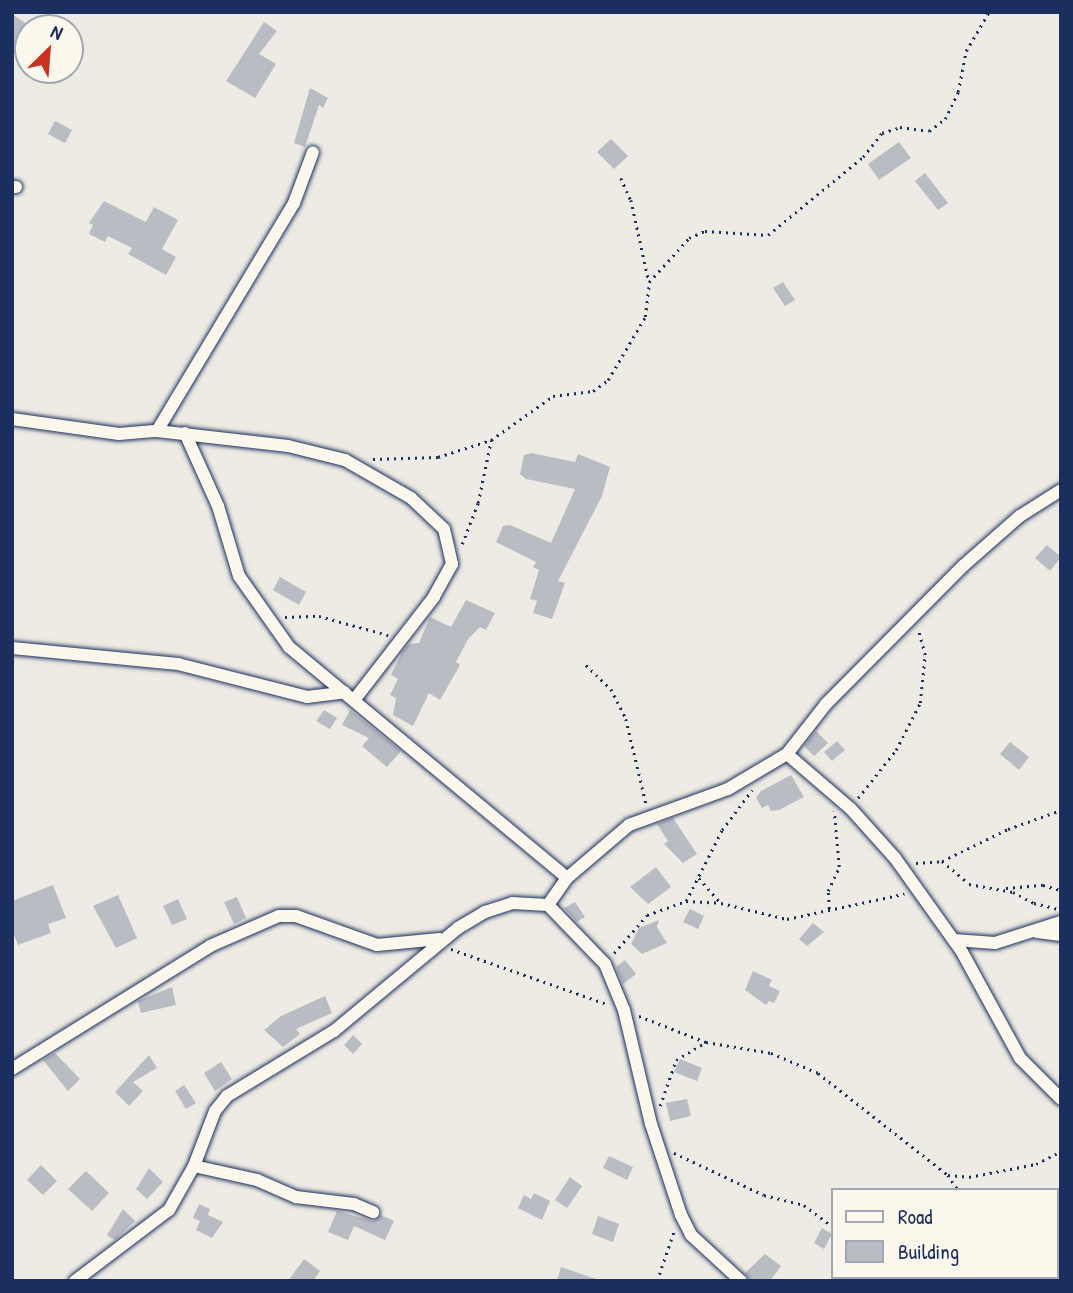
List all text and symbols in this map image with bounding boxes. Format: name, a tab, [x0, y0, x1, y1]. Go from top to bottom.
north arrow	[14, 14, 84, 84]
text: N	[47, 18, 67, 46]
legend	[832, 1188, 1059, 1279]
text: Road	[898, 1202, 932, 1231]
text: Building	[898, 1237, 959, 1266]

